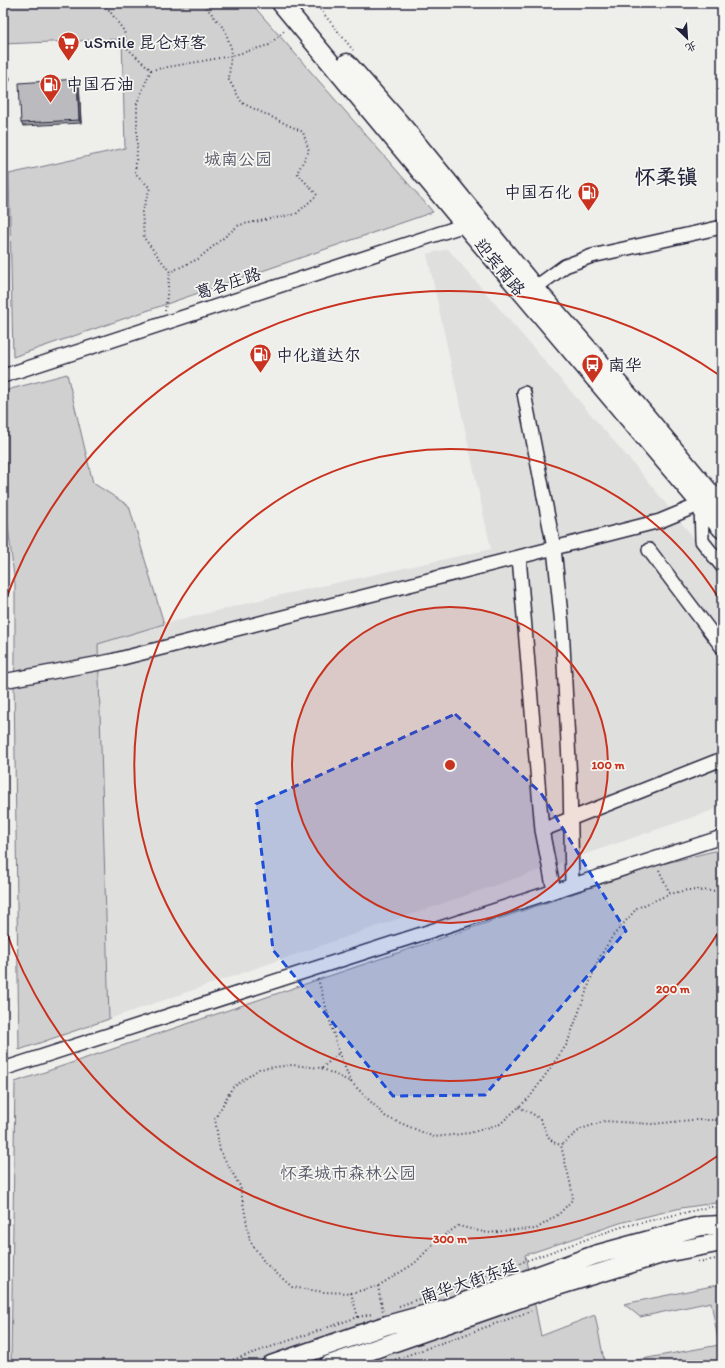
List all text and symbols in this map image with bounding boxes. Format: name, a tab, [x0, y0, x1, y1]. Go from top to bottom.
north arrow	[667, 18, 707, 58]
supermarket icon: uSmile 昆仑好客	[55, 29, 81, 62]
place label: uSmile 昆仑好客	[84, 32, 206, 52]
text: 北	[683, 38, 699, 55]
fuel station icon: 中国石油	[38, 71, 64, 104]
place label: 中国石油	[66, 74, 134, 94]
park label: 城南公园	[204, 149, 272, 169]
district label: 怀柔镇	[635, 164, 698, 189]
fuel station icon: 中国石化	[575, 179, 601, 212]
place label: 中国石化	[504, 182, 572, 202]
street label: 迎宾南路	[470, 235, 530, 299]
street label: 葛各庄路	[193, 263, 263, 303]
fuel station icon: 中化道达尔	[248, 342, 274, 375]
place label: 中化道达尔	[276, 345, 361, 365]
bus stop icon: 南华	[579, 352, 605, 385]
place label: 南华	[608, 355, 642, 375]
centre of rings	[443, 758, 457, 772]
text: 100 m	[591, 758, 625, 772]
text: 200 m	[656, 982, 691, 996]
park label: 怀柔城市森林公园	[280, 1163, 416, 1183]
text: 300 m	[433, 1232, 468, 1246]
street label: 南华大街东延	[418, 1255, 520, 1307]

